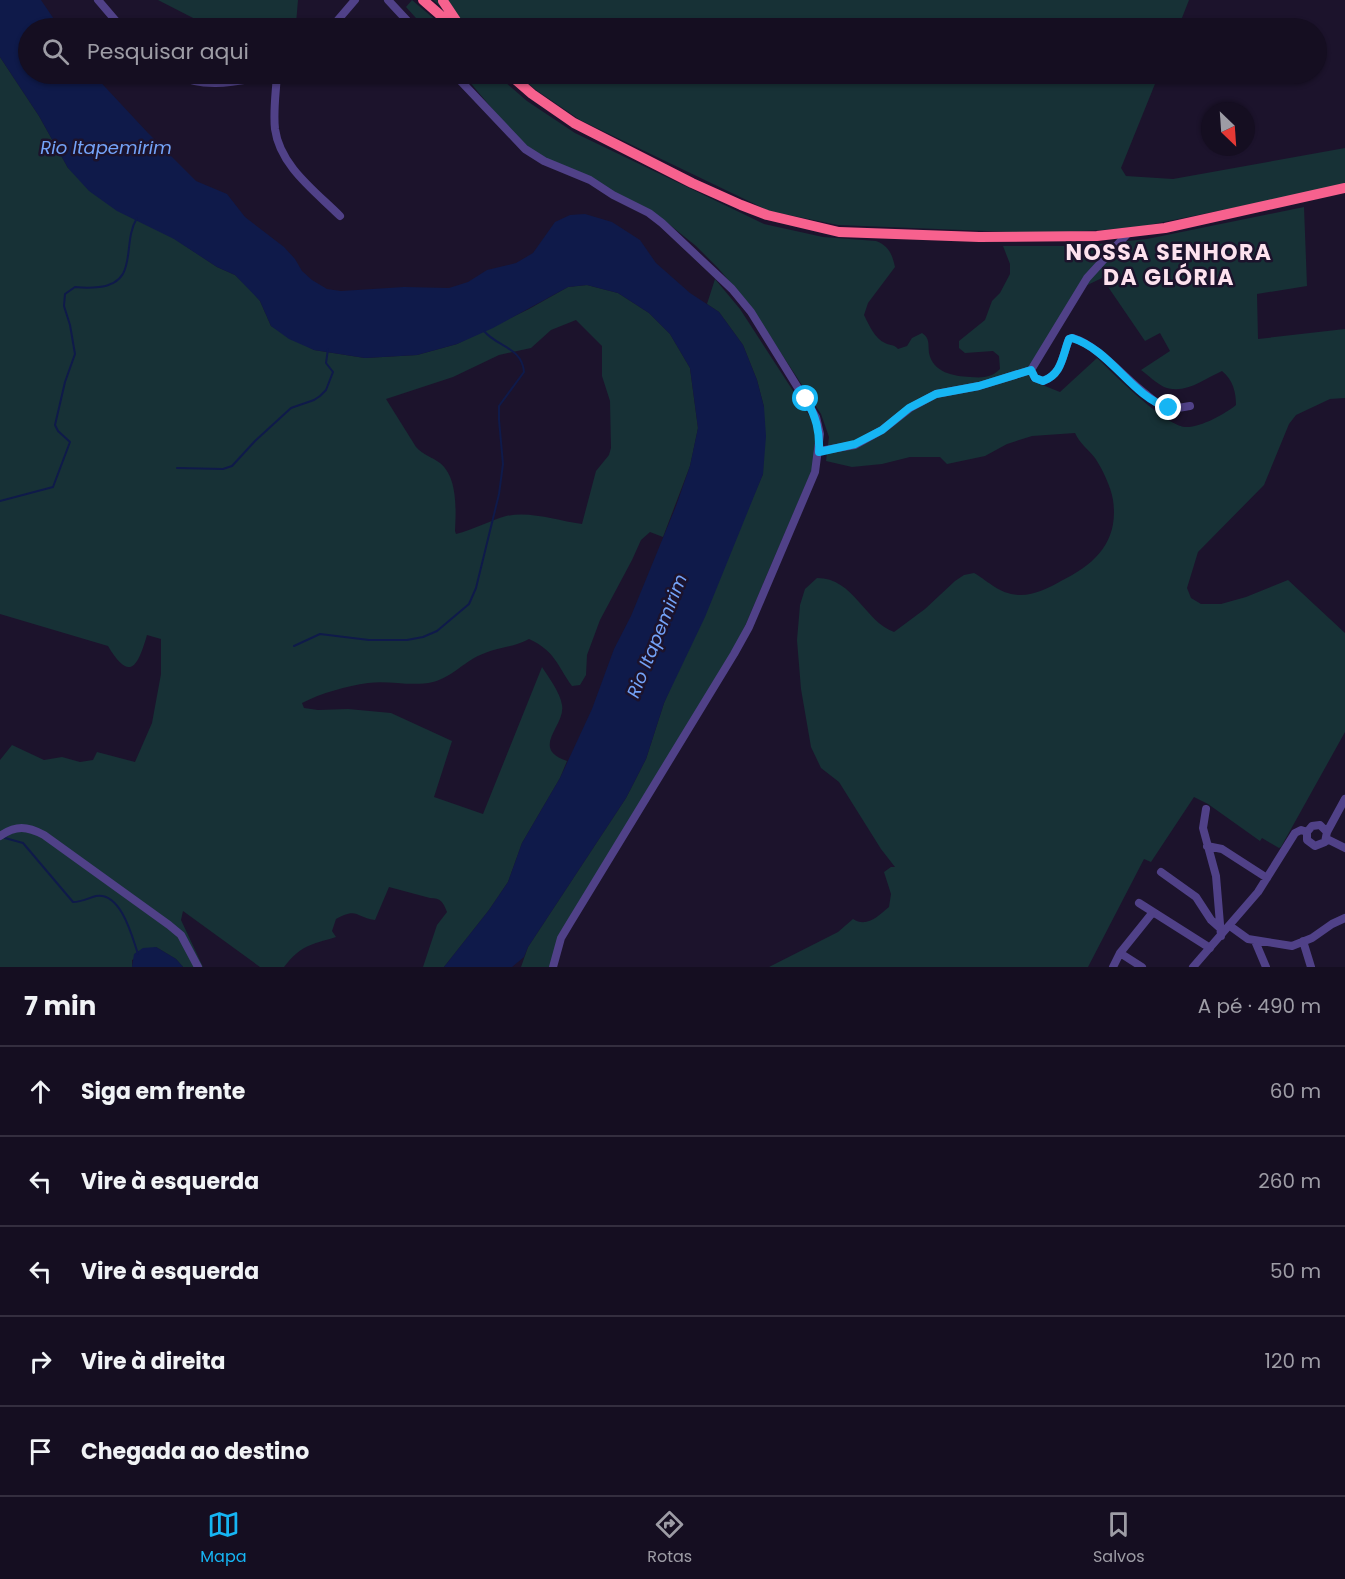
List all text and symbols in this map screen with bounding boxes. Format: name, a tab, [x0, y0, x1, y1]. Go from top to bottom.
search box	[18, 18, 1327, 84]
icon: search	[39, 35, 72, 68]
text: Pesquisar aqui	[87, 36, 249, 67]
north arrow	[1201, 102, 1255, 156]
water label: Rio Itapemirim	[40, 135, 172, 160]
district label: NOSSA SENHORA DA GLÓRIA	[1065, 237, 1273, 293]
route start	[792, 385, 818, 411]
route end	[1155, 394, 1181, 420]
water label: Rio Itapemirim	[620, 570, 693, 701]
text: 7 min	[24, 988, 96, 1024]
text: A pé · 490 m	[1198, 992, 1321, 1020]
icon: ahead	[24, 1075, 57, 1108]
text: Siga em frente	[81, 1076, 245, 1107]
text: 60 m	[1270, 1077, 1321, 1105]
icon: left	[24, 1165, 57, 1198]
text: Vire à esquerda	[81, 1166, 259, 1197]
text: 260 m	[1258, 1167, 1321, 1195]
icon: left	[24, 1255, 57, 1288]
text: Vire à esquerda	[81, 1256, 259, 1287]
text: 50 m	[1270, 1257, 1321, 1285]
icon: right	[24, 1345, 57, 1378]
text: Vire à direita	[81, 1346, 226, 1377]
text: 120 m	[1265, 1347, 1321, 1375]
icon: arrive	[24, 1435, 57, 1468]
text: Chegada ao destino	[81, 1436, 309, 1467]
tab: Mapa	[200, 1508, 247, 1569]
tab: Rotas	[647, 1508, 692, 1569]
tab: Salvos	[1093, 1508, 1145, 1569]

